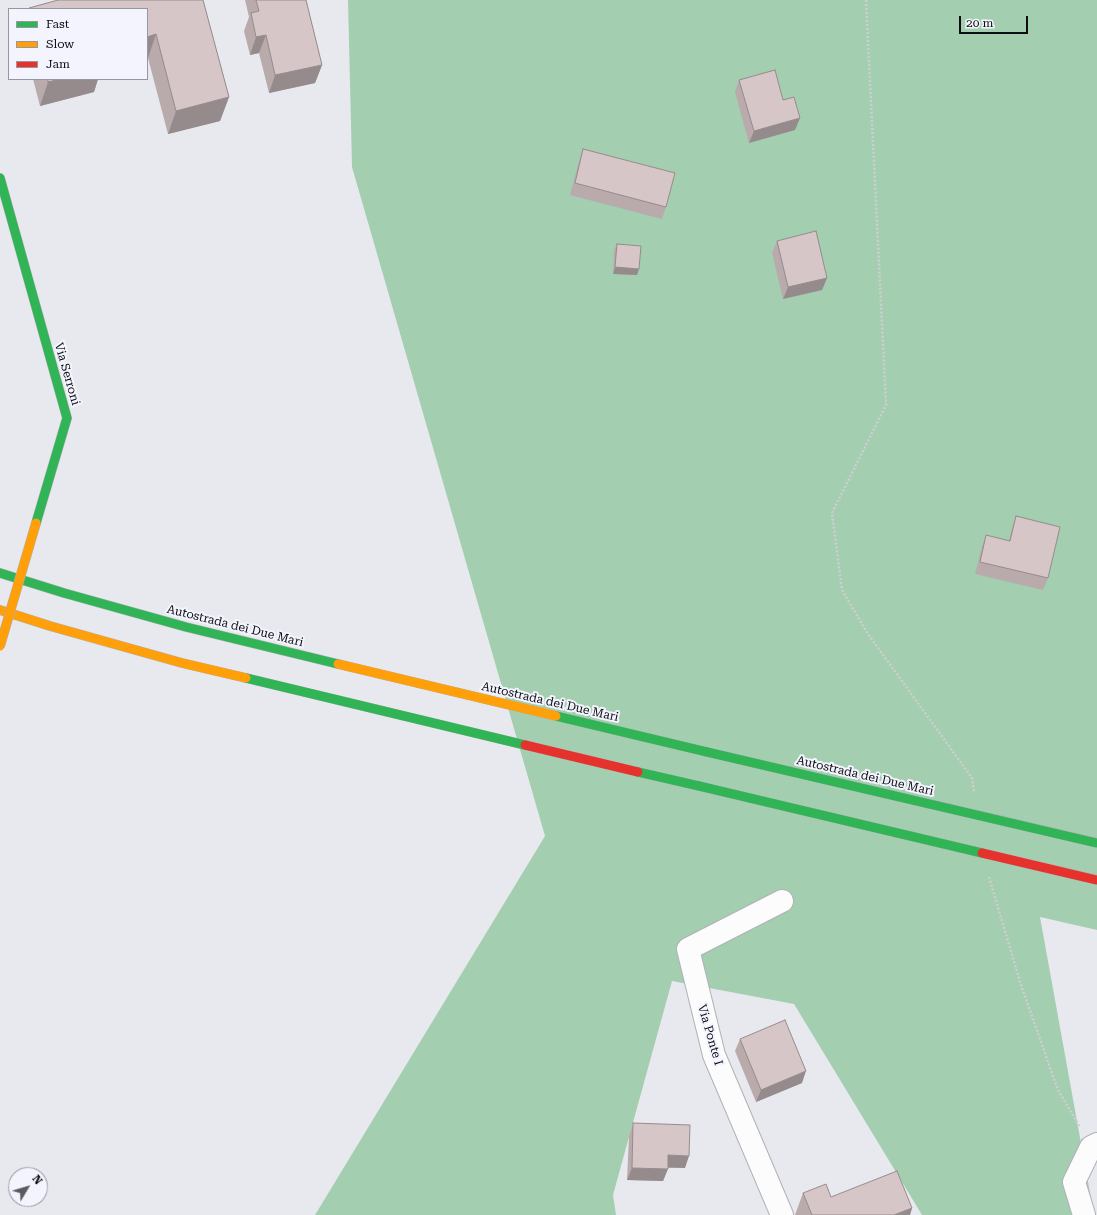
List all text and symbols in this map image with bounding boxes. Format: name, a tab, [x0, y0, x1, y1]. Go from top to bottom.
legend	[8, 8, 148, 80]
scale bar	[961, 8, 1030, 34]
text: 20 m	[966, 16, 993, 30]
text: Fast	[46, 17, 69, 31]
text: Slow	[46, 37, 74, 51]
text: Jam	[46, 57, 70, 71]
street label: Via Serroni	[51, 341, 83, 407]
street label: Autostrada dei Due Mari	[165, 602, 305, 650]
street label: Autostrada dei Due Mari	[480, 679, 620, 725]
street label: Autostrada dei Due Mari	[795, 753, 935, 799]
street label: Via Ponte I	[694, 1003, 726, 1067]
north arrow	[8, 1167, 48, 1207]
text: N	[29, 1173, 45, 1187]

